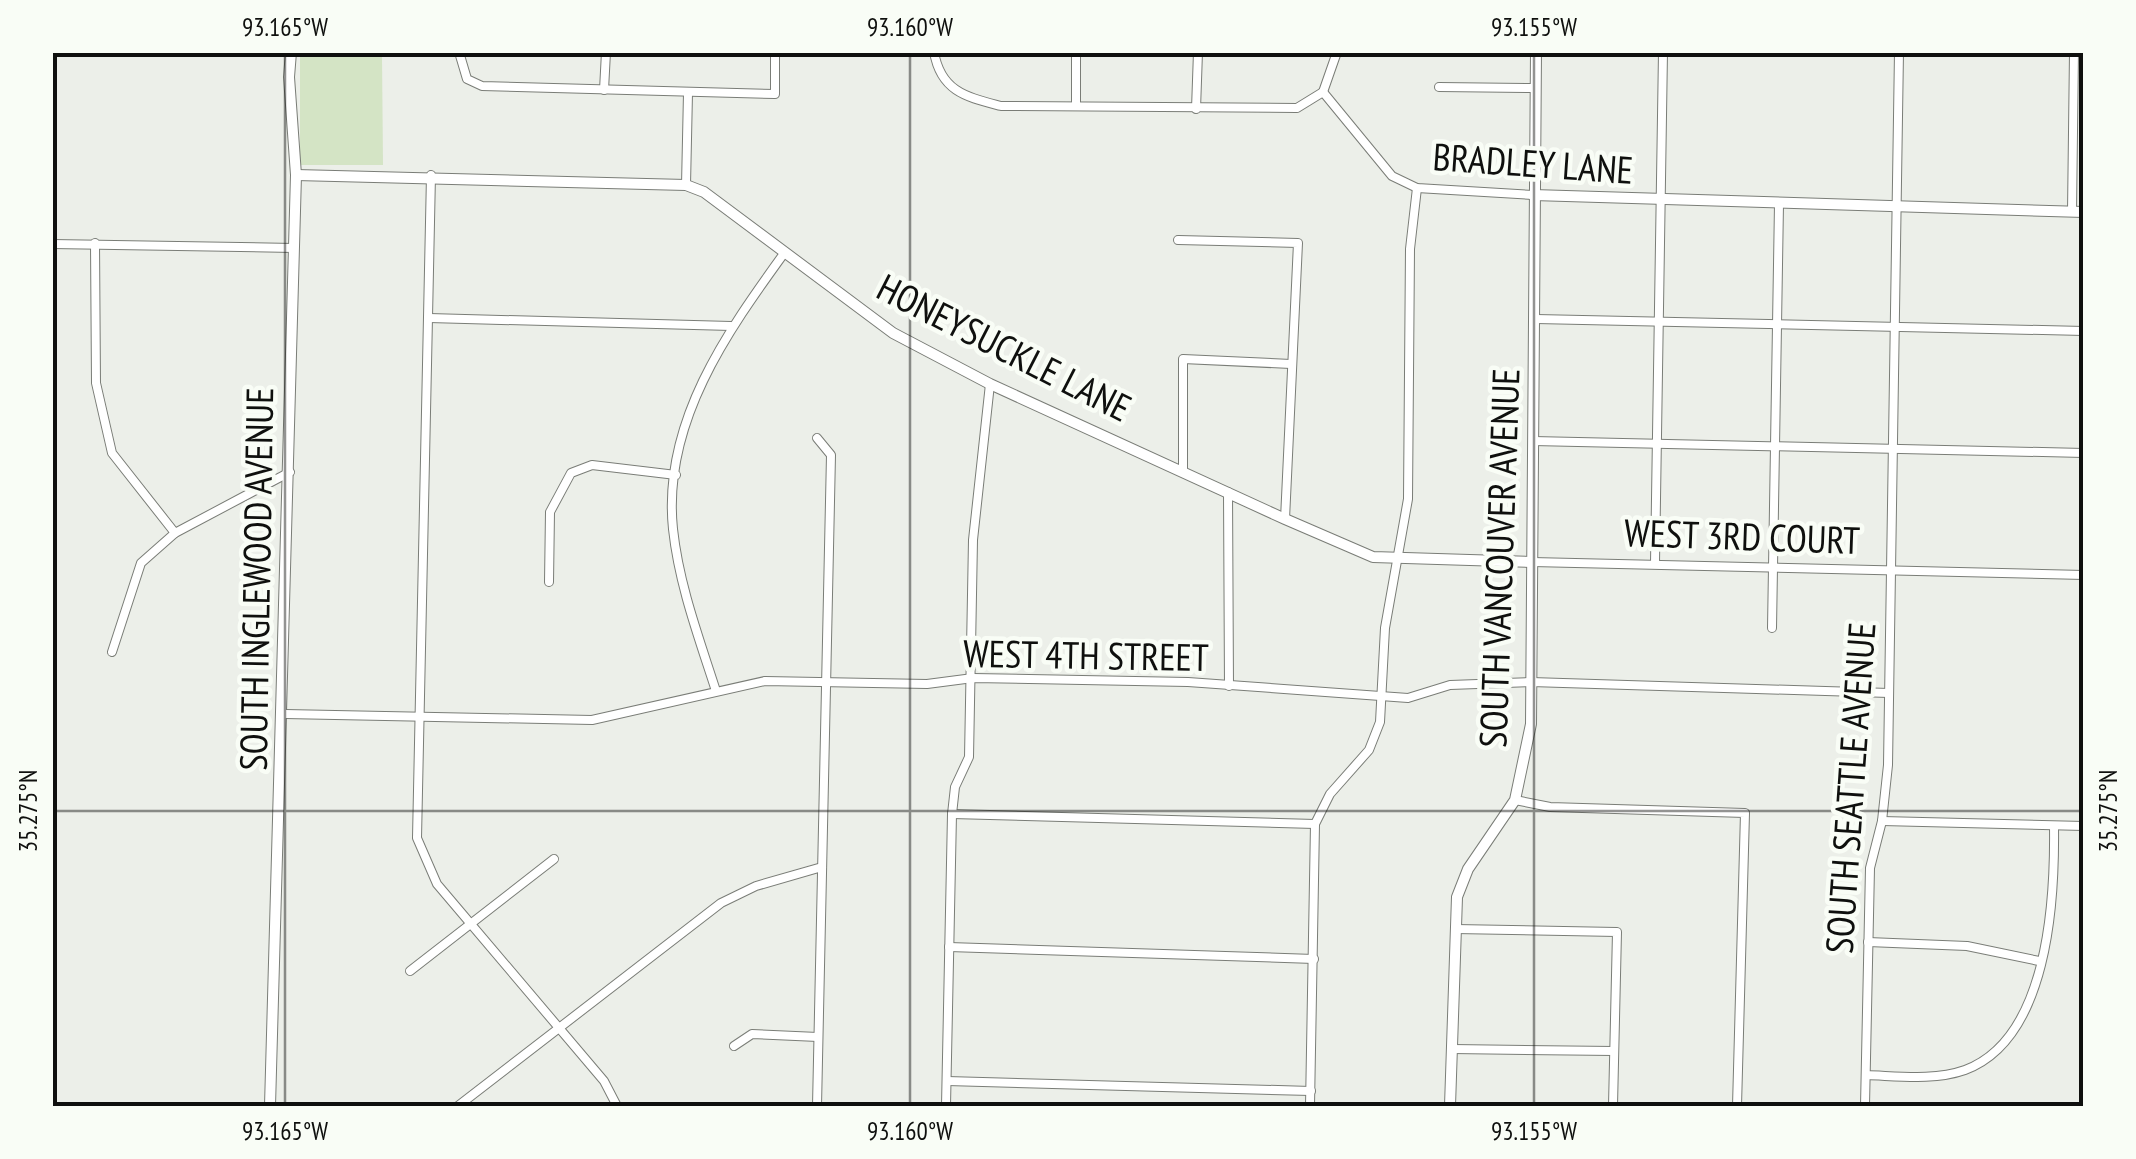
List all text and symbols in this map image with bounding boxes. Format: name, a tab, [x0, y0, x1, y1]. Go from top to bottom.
text: 93.165°W	[242, 11, 328, 43]
text: 93.160°W	[867, 11, 953, 43]
text: 93.155°W	[1491, 11, 1577, 43]
street label: BRADLEY LANE	[1431, 131, 1635, 194]
street label: HONEYSUCKLE LANE	[870, 262, 1140, 432]
street label: SOUTH VANCOUVER AVENUE	[1467, 368, 1530, 748]
street label: SOUTH INGLEWOOD AVENUE	[228, 387, 283, 771]
street label: WEST 3RD COURT	[1623, 507, 1861, 564]
street label: SOUTH SEATTLE AVENUE	[1813, 621, 1886, 955]
street label: WEST 4TH STREET	[963, 628, 1209, 681]
text: 35.275°N	[12, 770, 44, 852]
text: 35.275°N	[2092, 770, 2124, 852]
text: 93.165°W	[242, 1115, 328, 1147]
text: 93.160°W	[867, 1115, 953, 1147]
text: 93.155°W	[1491, 1115, 1577, 1147]

